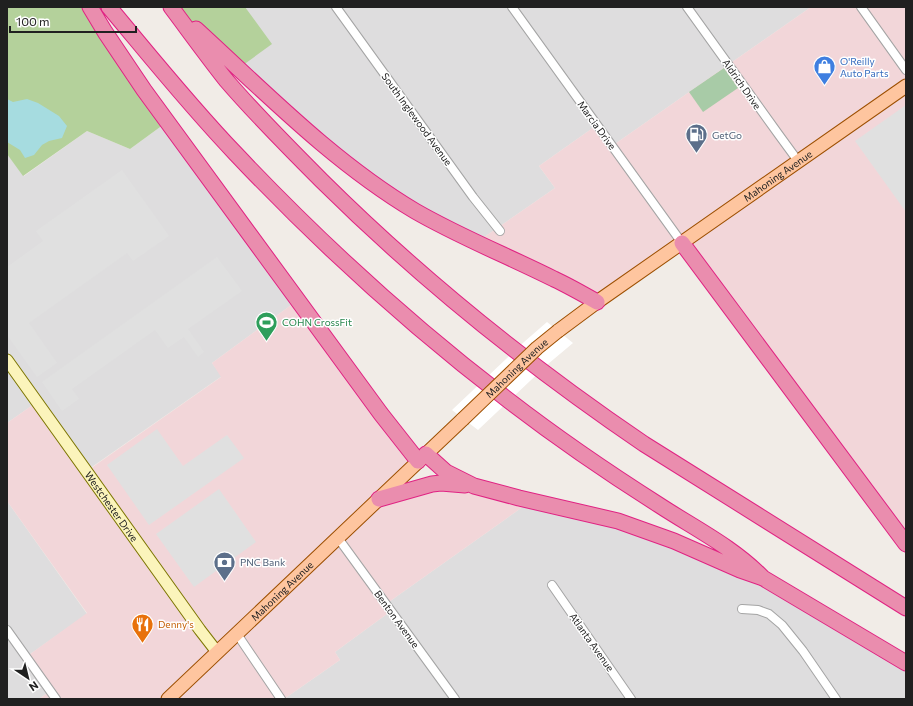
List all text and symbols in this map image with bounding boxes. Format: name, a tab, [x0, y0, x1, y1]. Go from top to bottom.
scale bar	[10, 8, 136, 34]
text: 100 m	[16, 14, 50, 28]
shop icon: O'Reilly Auto Parts	[812, 54, 838, 87]
place label: O'Reilly Auto Parts	[840, 55, 889, 79]
street label: Aldrich Drive	[720, 57, 764, 111]
street label: South Inglewood Avenue	[379, 70, 455, 168]
street label: Marcia Drive	[575, 98, 619, 152]
fuel station icon: GetGo	[683, 122, 709, 155]
place label: GetGo	[712, 129, 742, 141]
street label: Mahoning Avenue	[741, 148, 814, 204]
sports icon: COHN CrossFit	[254, 309, 280, 342]
place label: COHN CrossFit	[282, 316, 352, 328]
street label: Mahoning Avenue	[483, 336, 550, 400]
street label: Westchester Drive	[83, 469, 141, 544]
bank icon: PNC Bank	[212, 549, 238, 582]
place label: PNC Bank	[240, 556, 286, 568]
street label: Mahoning Avenue	[248, 559, 315, 623]
street label: Benton Avenue	[372, 588, 422, 650]
street label: Atlanta Avenue	[567, 610, 617, 674]
restaurant icon: Denny's	[130, 611, 156, 644]
place label: Denny's	[158, 618, 194, 630]
north arrow	[8, 658, 48, 698]
text: N	[27, 679, 41, 694]

